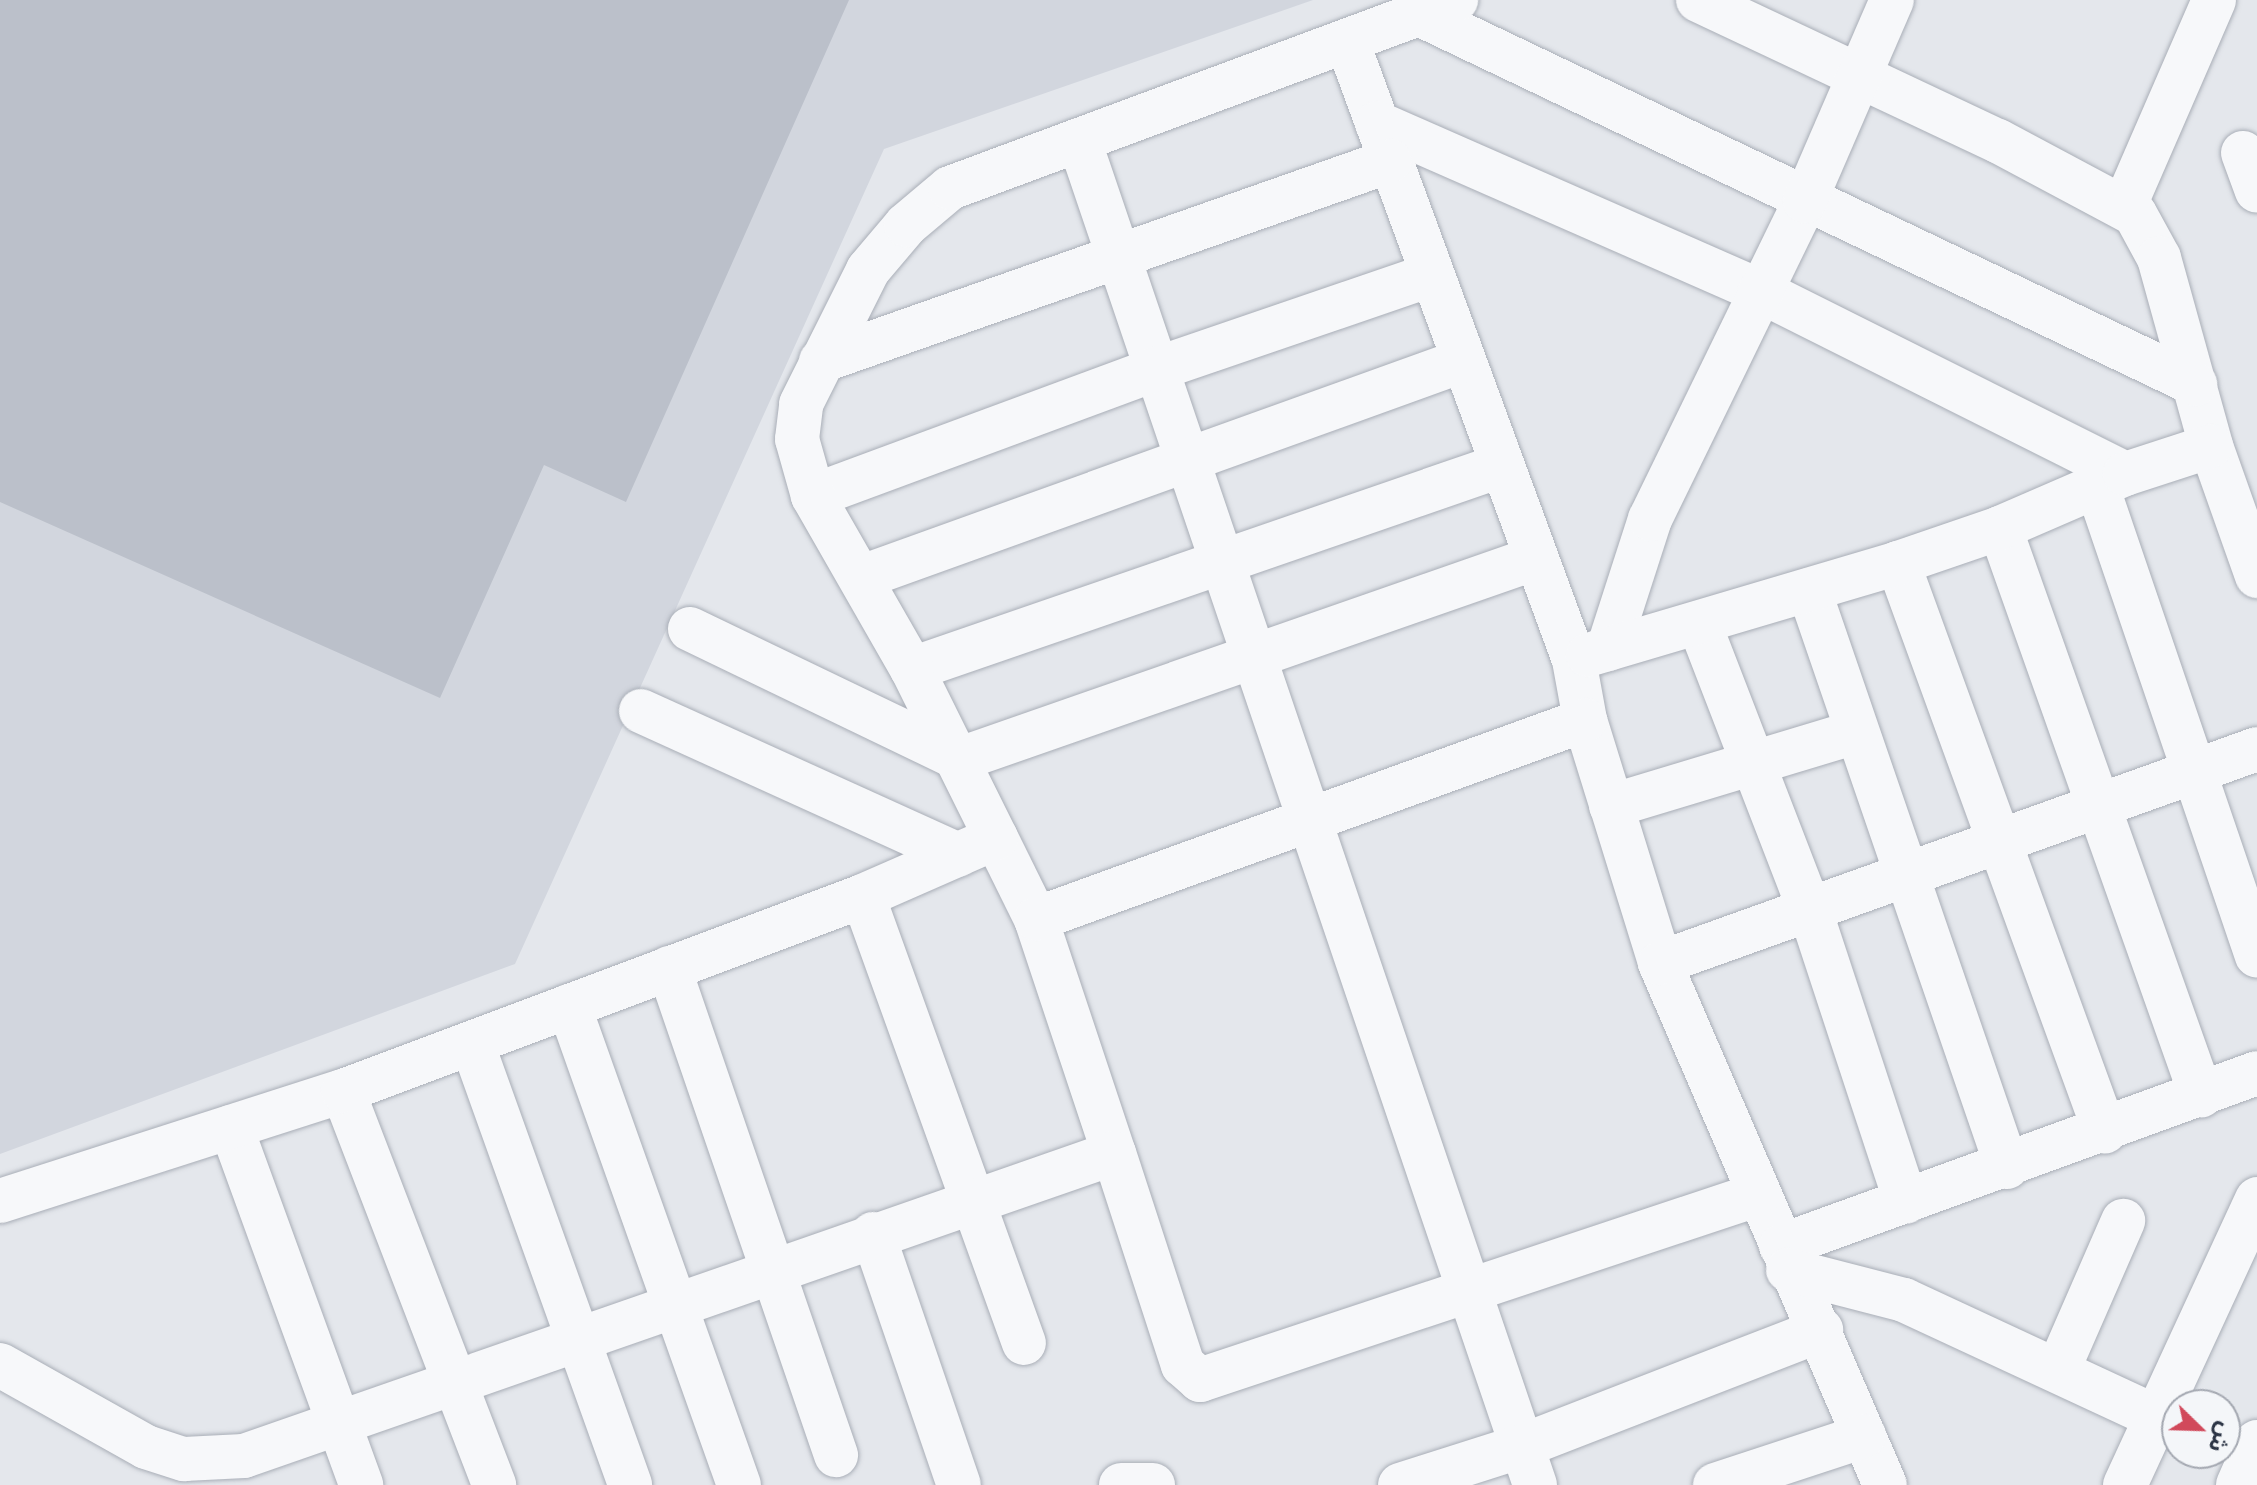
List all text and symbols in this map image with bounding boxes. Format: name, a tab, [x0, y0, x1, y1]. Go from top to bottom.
north arrow	[2161, 1389, 2241, 1469]
text: ش	[2203, 1419, 2239, 1457]

